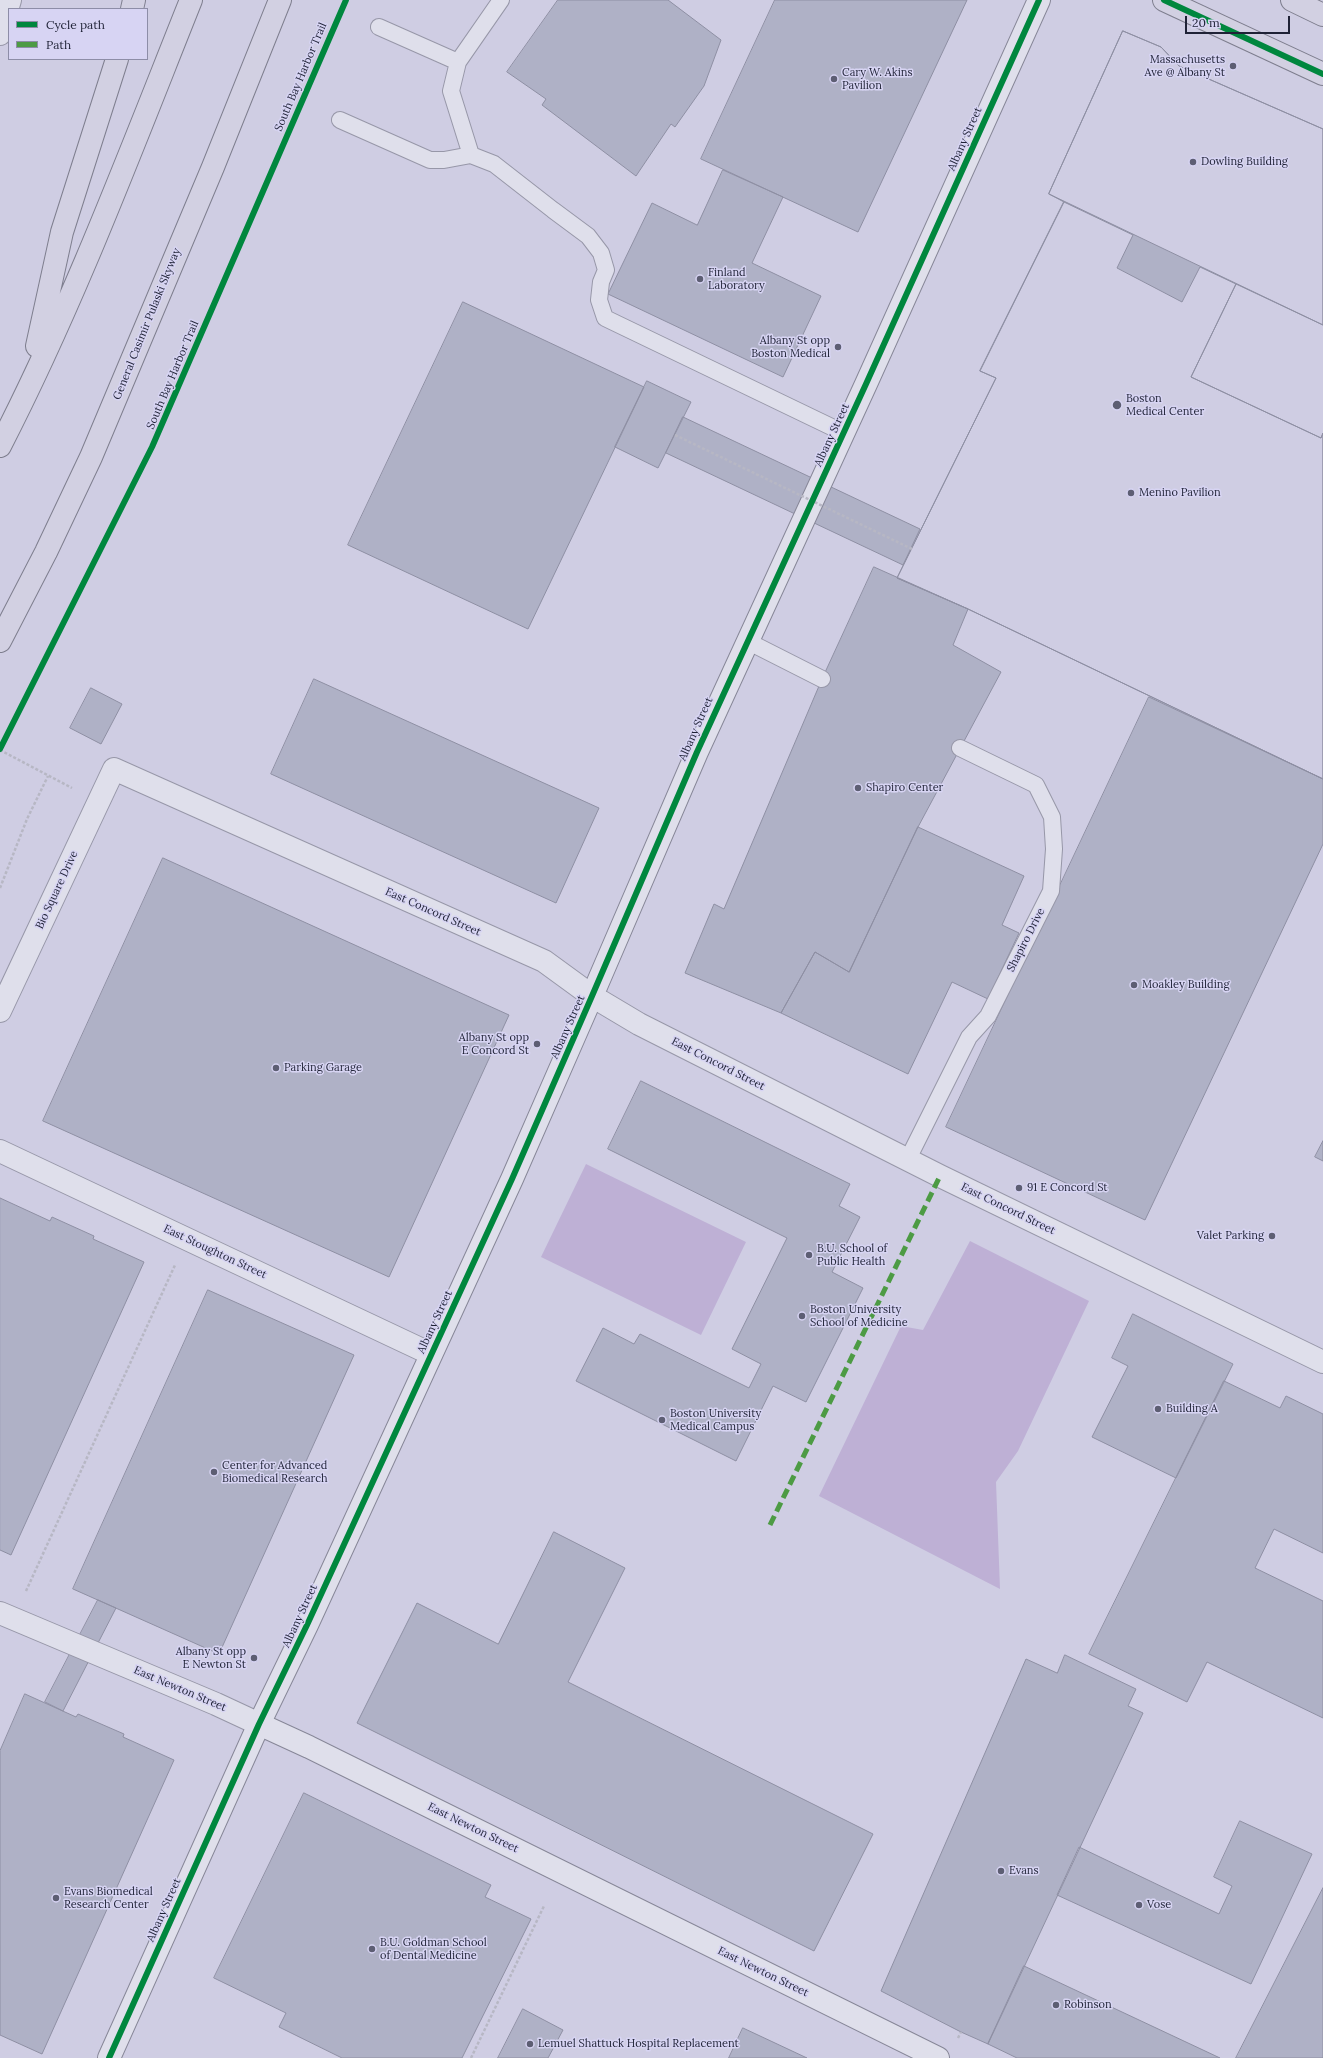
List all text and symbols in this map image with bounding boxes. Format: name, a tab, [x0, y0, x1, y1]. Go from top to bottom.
legend	[8, 8, 148, 60]
scale bar	[1187, 8, 1292, 34]
text: 20 m	[1192, 15, 1220, 30]
text: Cycle path	[46, 17, 105, 32]
street label: South Bay Harbor Trail	[272, 21, 330, 133]
text: Path	[46, 37, 71, 52]
place label: Massachusetts Ave @ Albany St	[1145, 53, 1225, 79]
marker: Massachusetts Ave @ Albany St	[1228, 61, 1238, 71]
place label: Cary W. Akins Pavilion	[842, 66, 912, 92]
marker: Cary W. Akins Pavilion	[829, 74, 839, 84]
street label: Albany Street	[945, 105, 985, 173]
place label: Dowling Building	[1201, 155, 1288, 169]
marker: Dowling Building	[1188, 157, 1198, 167]
street label: General Casimir Pulaski Skyway	[110, 246, 184, 402]
place label: Finland Laboratory	[708, 266, 765, 292]
marker: Finland Laboratory	[695, 274, 705, 284]
street label: South Bay Harbor Trail	[144, 319, 202, 431]
place label: Albany St opp Boston Medical	[751, 334, 830, 360]
marker: Albany St opp Boston Medical	[833, 342, 843, 352]
place label: Boston Medical Center	[1126, 392, 1204, 418]
marker: Boston Medical Center	[1111, 399, 1123, 411]
street label: Albany Street	[812, 401, 852, 469]
place label: Menino Pavilion	[1139, 486, 1221, 500]
marker: Menino Pavilion	[1126, 488, 1136, 498]
street label: Albany Street	[676, 695, 716, 763]
place label: Shapiro Center	[866, 781, 943, 795]
marker: Shapiro Center	[853, 783, 863, 793]
street label: Bio Square Drive	[33, 849, 81, 931]
street label: East Concord Street	[383, 885, 483, 939]
street label: Shapiro Drive	[1004, 906, 1048, 974]
place label: Moakley Building	[1142, 978, 1229, 992]
marker: Moakley Building	[1129, 980, 1139, 990]
street label: Albany Street	[548, 993, 588, 1061]
place label: Albany St opp E Concord St	[459, 1031, 529, 1057]
street label: East Concord Street	[669, 1035, 767, 1093]
marker: Albany St opp E Concord St	[532, 1039, 542, 1049]
place label: Parking Garage	[284, 1061, 362, 1075]
marker: Parking Garage	[271, 1063, 281, 1073]
street label: East Concord Street	[959, 1180, 1057, 1238]
place label: 91 E Concord St	[1027, 1181, 1108, 1195]
marker: 91 E Concord St	[1014, 1183, 1024, 1193]
street label: East Stoughton Street	[161, 1222, 269, 1282]
place label: Valet Parking	[1197, 1229, 1264, 1243]
marker: Valet Parking	[1267, 1231, 1277, 1241]
place label: B.U. School of Public Health	[817, 1242, 887, 1268]
marker: B.U. School of Public Health	[804, 1250, 814, 1260]
street label: Albany Street	[415, 1288, 455, 1356]
place label: Boston University School of Medicine	[810, 1303, 908, 1329]
marker: Boston University School of Medicine	[797, 1311, 807, 1321]
place label: Building A	[1166, 1402, 1218, 1416]
marker: Building A	[1153, 1404, 1163, 1414]
place label: Boston University Medical Campus	[670, 1407, 761, 1433]
marker: Boston University Medical Campus	[657, 1415, 667, 1425]
place label: Center for Advanced Biomedical Research	[222, 1459, 328, 1485]
marker: Center for Advanced Biomedical Research	[209, 1467, 219, 1477]
street label: Albany Street	[280, 1582, 320, 1650]
place label: Albany St opp E Newton St	[176, 1645, 246, 1671]
marker: Albany St opp E Newton St	[249, 1653, 259, 1663]
street label: East Newton Street	[132, 1664, 228, 1714]
street label: East Newton Street	[426, 1800, 520, 1856]
place label: Evans	[1009, 1864, 1039, 1878]
marker: Evans	[996, 1866, 1006, 1876]
street label: Albany Street	[144, 1876, 184, 1944]
place label: Evans Biomedical Research Center	[64, 1885, 153, 1911]
marker: Evans Biomedical Research Center	[51, 1893, 61, 1903]
place label: Vose	[1147, 1898, 1171, 1912]
marker: Vose	[1134, 1900, 1144, 1910]
place label: B.U. Goldman School of Dental Medicine	[380, 1936, 487, 1962]
marker: B.U. Goldman School of Dental Medicine	[367, 1944, 377, 1954]
street label: East Newton Street	[716, 1944, 810, 2000]
place label: Robinson	[1064, 1998, 1112, 2012]
marker: Robinson	[1051, 2000, 1061, 2010]
place label: Lemuel Shattuck Hospital Replacement	[538, 2037, 739, 2051]
marker: Lemuel Shattuck Hospital Replacement	[525, 2039, 535, 2049]

